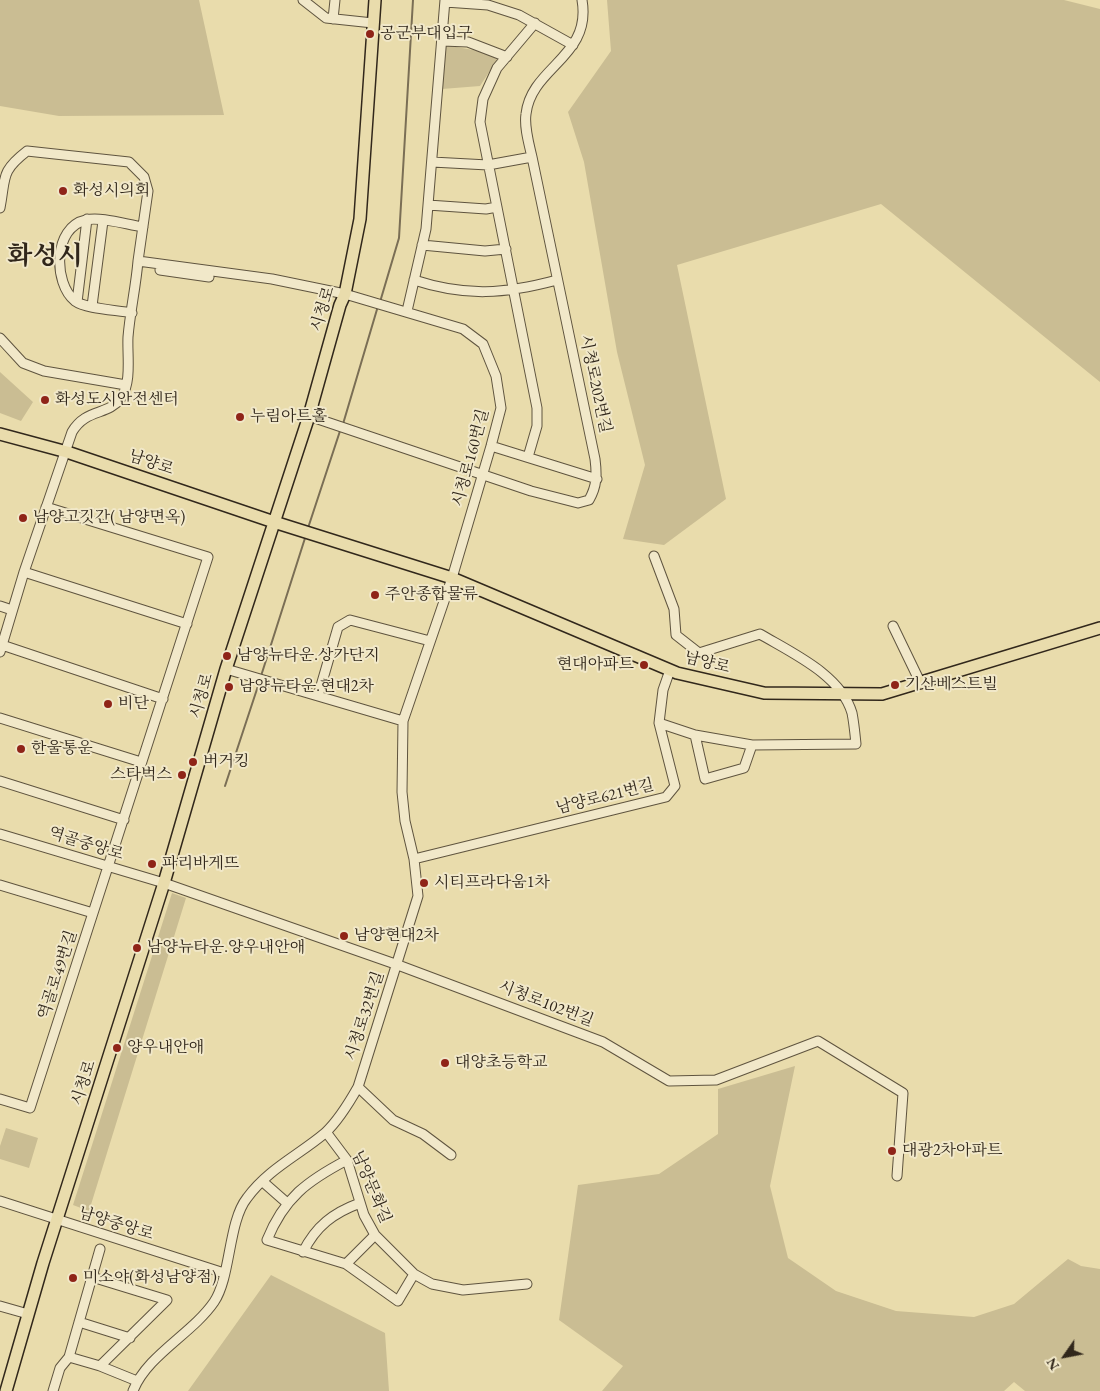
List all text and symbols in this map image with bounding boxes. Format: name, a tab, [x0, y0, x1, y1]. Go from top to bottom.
place label: 공군부대입구	[380, 24, 473, 44]
marker: 공군부대입구	[364, 28, 376, 40]
place label: 화성시의회	[73, 181, 150, 201]
marker: 화성시의회	[57, 185, 69, 197]
district label: 화성시	[7, 241, 83, 273]
street label: 시청로	[307, 284, 339, 334]
street label: 시청로202번길	[575, 333, 615, 435]
place label: 화성도시안전센터	[55, 390, 179, 410]
marker: 화성도시안전센터	[39, 394, 51, 406]
place label: 누림아트홀	[250, 407, 327, 427]
street label: 시청로160번길	[449, 407, 493, 509]
marker: 누림아트홀	[234, 411, 246, 423]
street label: 남양로	[126, 446, 176, 480]
place label: 남양고깃간( 남양면옥)	[33, 508, 185, 528]
marker: 남양고깃간( 남양면옥)	[17, 512, 29, 524]
place label: 주안종합물류	[385, 585, 478, 605]
marker: 주안종합물류	[369, 589, 381, 601]
place label: 남양뉴타운.상가단지	[237, 646, 380, 666]
street label: 남양로	[682, 648, 732, 678]
marker: 남양뉴타운.상가단지	[221, 650, 233, 662]
place label: 현대아파트	[557, 655, 634, 675]
marker: 현대아파트	[638, 659, 650, 671]
street label: 시청로	[186, 671, 218, 721]
place label: 기산베스트빌	[905, 675, 998, 695]
place label: 남양뉴타운.현대2차	[239, 677, 374, 697]
marker: 기산베스트빌	[889, 679, 901, 691]
marker: 남양뉴타운.현대2차	[223, 681, 235, 693]
place label: 비단	[118, 694, 149, 714]
marker: 비단	[102, 698, 114, 710]
place label: 한울통운	[31, 739, 93, 759]
marker: 한울통운	[15, 743, 27, 755]
place label: 버거킹	[203, 752, 249, 772]
marker: 버거킹	[187, 756, 199, 768]
place label: 스타벅스	[110, 765, 172, 785]
marker: 스타벅스	[176, 769, 188, 781]
street label: 남양로621번길	[554, 776, 656, 818]
street label: 역골중앙로	[46, 824, 126, 864]
place label: 파리바게뜨	[162, 854, 239, 874]
marker: 파리바게뜨	[146, 858, 158, 870]
place label: 시티프라다움1차	[434, 873, 550, 893]
marker: 시티프라다움1차	[418, 877, 430, 889]
place label: 남양현대2차	[354, 926, 439, 946]
street label: 역골로49번길	[35, 928, 81, 1022]
marker: 남양현대2차	[338, 930, 350, 942]
place label: 남양뉴타운.양우내안애	[147, 938, 305, 958]
marker: 남양뉴타운.양우내안애	[131, 942, 143, 954]
street label: 시청로32번길	[342, 969, 388, 1063]
street label: 시청로102번길	[496, 977, 596, 1031]
place label: 양우내안애	[127, 1038, 204, 1058]
marker: 양우내안애	[111, 1042, 123, 1054]
place label: 대양초등학교	[455, 1053, 548, 1073]
marker: 대양초등학교	[439, 1057, 451, 1069]
street label: 시청로	[68, 1058, 100, 1108]
place label: 대광2차아파트	[902, 1141, 1002, 1161]
marker: 대광2차아파트	[886, 1145, 898, 1157]
street label: 남양문화길	[347, 1148, 395, 1226]
street label: 남양중앙로	[76, 1204, 156, 1244]
place label: 미소야(화성남양점)	[83, 1268, 217, 1288]
marker: 미소야(화성남양점)	[67, 1272, 79, 1284]
north arrow	[1040, 1331, 1090, 1381]
text: N	[1042, 1355, 1063, 1374]

